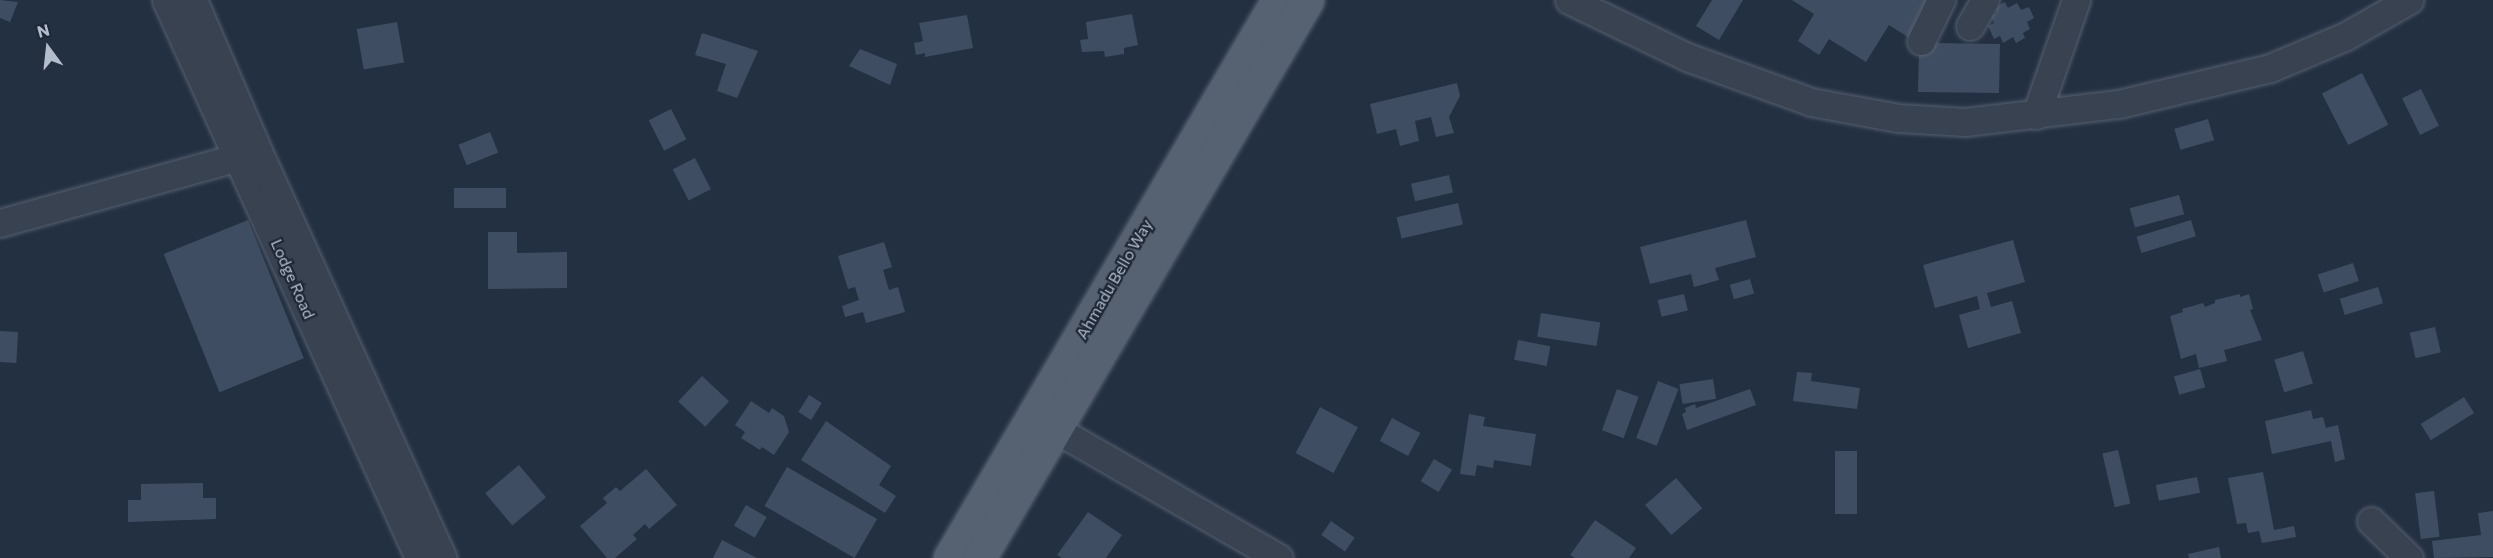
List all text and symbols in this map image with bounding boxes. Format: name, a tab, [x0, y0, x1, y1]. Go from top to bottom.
north arrow	[18, 18, 78, 78]
text: N	[35, 19, 51, 41]
street label: Ahmadu Bello Way	[1072, 216, 1156, 342]
street label: Lodge Road	[267, 236, 319, 322]

